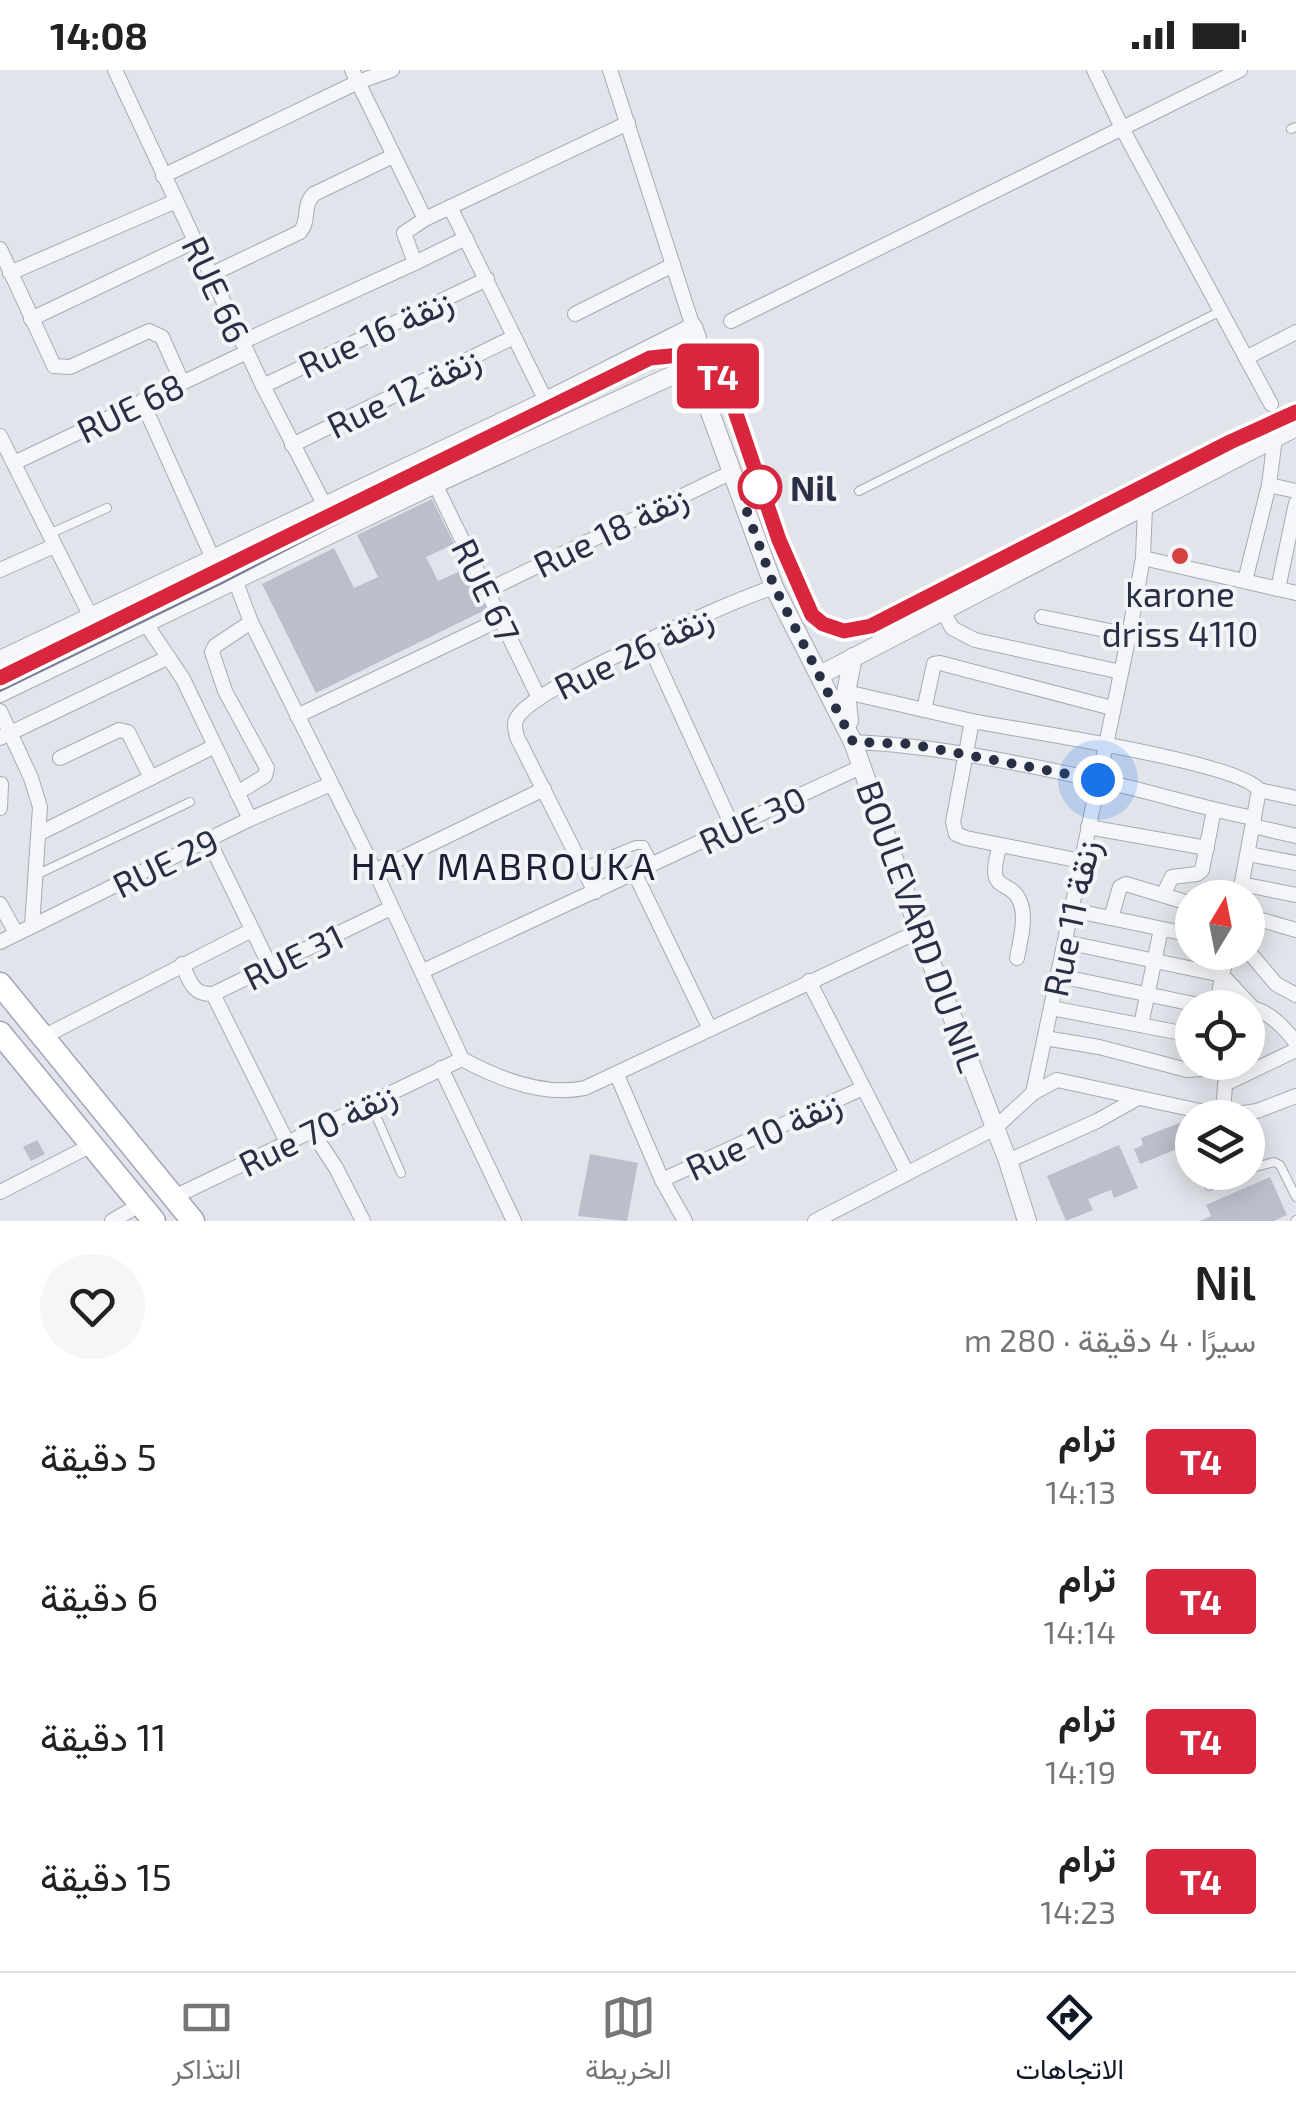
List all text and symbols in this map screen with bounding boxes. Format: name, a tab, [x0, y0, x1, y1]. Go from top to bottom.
text: 14:08	[50, 12, 148, 58]
street label: RUE 66	[174, 229, 260, 349]
street label: Rue 16 زنقة	[291, 278, 460, 389]
street label: Rue 12 زنقة	[320, 336, 488, 449]
line badge: T4	[673, 344, 763, 408]
text: T4	[697, 355, 739, 397]
street label: RUE 68	[70, 363, 190, 451]
marker: Nil	[739, 466, 781, 508]
place label: Nil	[790, 466, 837, 508]
street label: Rue 18 زنقة	[526, 475, 695, 588]
street label: RUE 67	[444, 531, 530, 649]
marker: karone driss 4110	[1169, 545, 1191, 567]
place label: karone driss 4110	[1102, 572, 1258, 654]
street label: Rue 26 زنقة	[547, 595, 720, 710]
your location	[1073, 755, 1123, 805]
street label: BOULEVARD DU NIL	[849, 775, 993, 1077]
street label: RUE 30	[692, 776, 812, 862]
street label: RUE 29	[105, 819, 225, 905]
street label: Rue 11 زنقة	[1033, 836, 1110, 1001]
district label: HAY MABROUKA	[351, 842, 657, 888]
north arrow	[1175, 880, 1265, 970]
map controls	[1175, 880, 1265, 1190]
street label: RUE 31	[236, 914, 350, 998]
button: locate	[1175, 990, 1265, 1080]
street label: Rue 70 زنقة	[231, 1072, 404, 1187]
street label: Rue 10 زنقة	[679, 1080, 848, 1191]
button: layers	[1175, 1100, 1265, 1190]
text: Nil	[1194, 1252, 1256, 1310]
button: heart	[40, 1254, 145, 1359]
text: سيرًا · 4 دقيقة · 280 m	[964, 1320, 1256, 1358]
text: ترام	[1058, 1414, 1116, 1460]
text: 5 دقيقة	[40, 1433, 157, 1479]
text: T4	[1180, 1440, 1222, 1482]
text: 14:13	[1046, 1472, 1116, 1510]
text: ترام	[1058, 1554, 1116, 1600]
text: 6 دقيقة	[40, 1573, 158, 1619]
text: T4	[1180, 1580, 1222, 1622]
text: 14:14	[1044, 1612, 1116, 1650]
text: ترام	[1058, 1694, 1116, 1740]
text: 11 دقيقة	[40, 1713, 167, 1759]
text: T4	[1180, 1720, 1222, 1762]
text: 14:19	[1045, 1752, 1116, 1790]
text: ترام	[1058, 1834, 1116, 1880]
text: 15 دقيقة	[40, 1853, 172, 1899]
text: T4	[1180, 1860, 1222, 1902]
text: 14:23	[1040, 1892, 1116, 1930]
tab: التذاكر	[172, 1990, 241, 2094]
tab: الخريطة	[585, 1990, 672, 2094]
tab: الاتجاهات	[1015, 1990, 1124, 2094]

